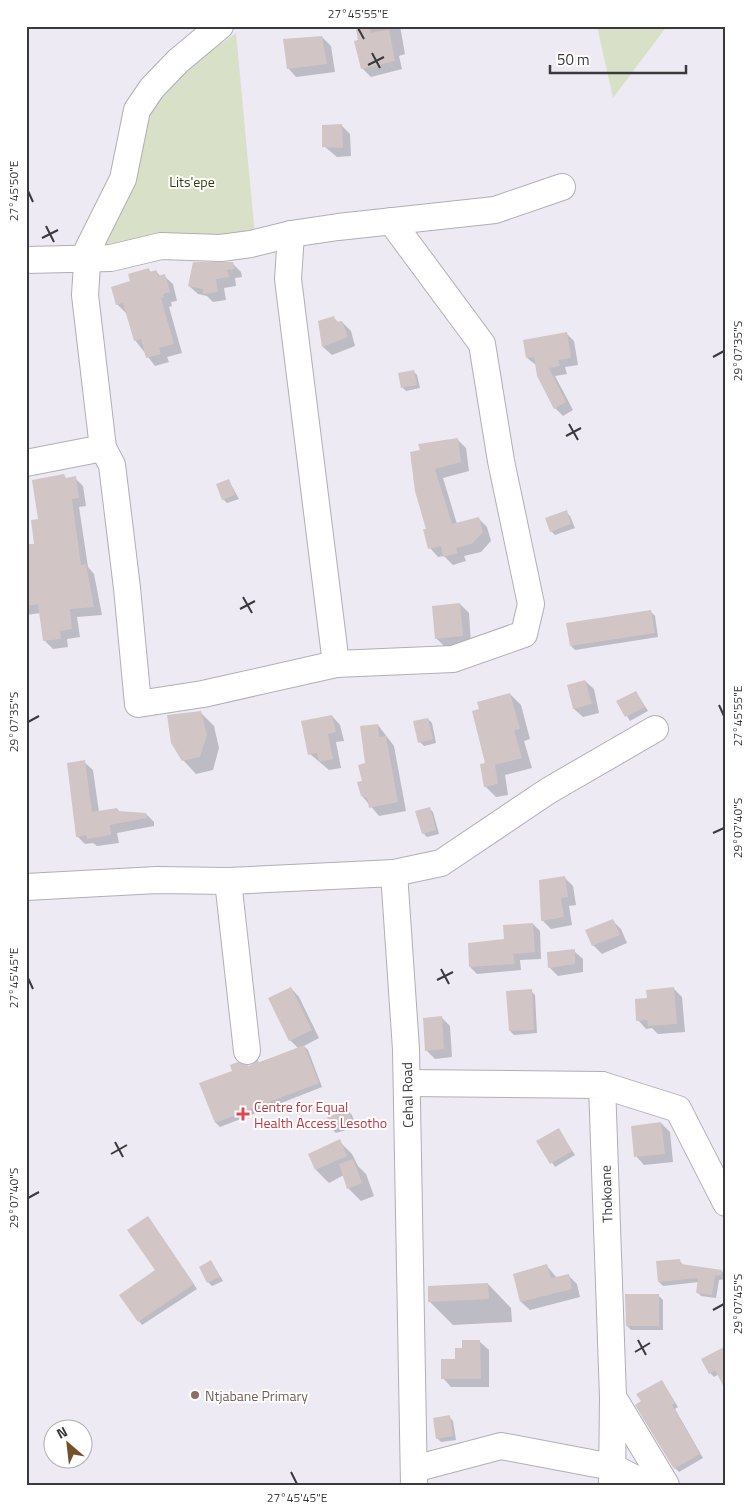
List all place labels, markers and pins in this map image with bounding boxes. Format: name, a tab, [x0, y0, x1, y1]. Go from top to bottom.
place label: Centre for Equal Health Access Lesotho	[254, 1096, 387, 1133]
marker: Centre for Equal Health Access Lesotho	[236, 1107, 250, 1121]
place label: Ntjabane Primary	[205, 1385, 308, 1406]
marker: Ntjabane Primary	[189, 1389, 201, 1401]

